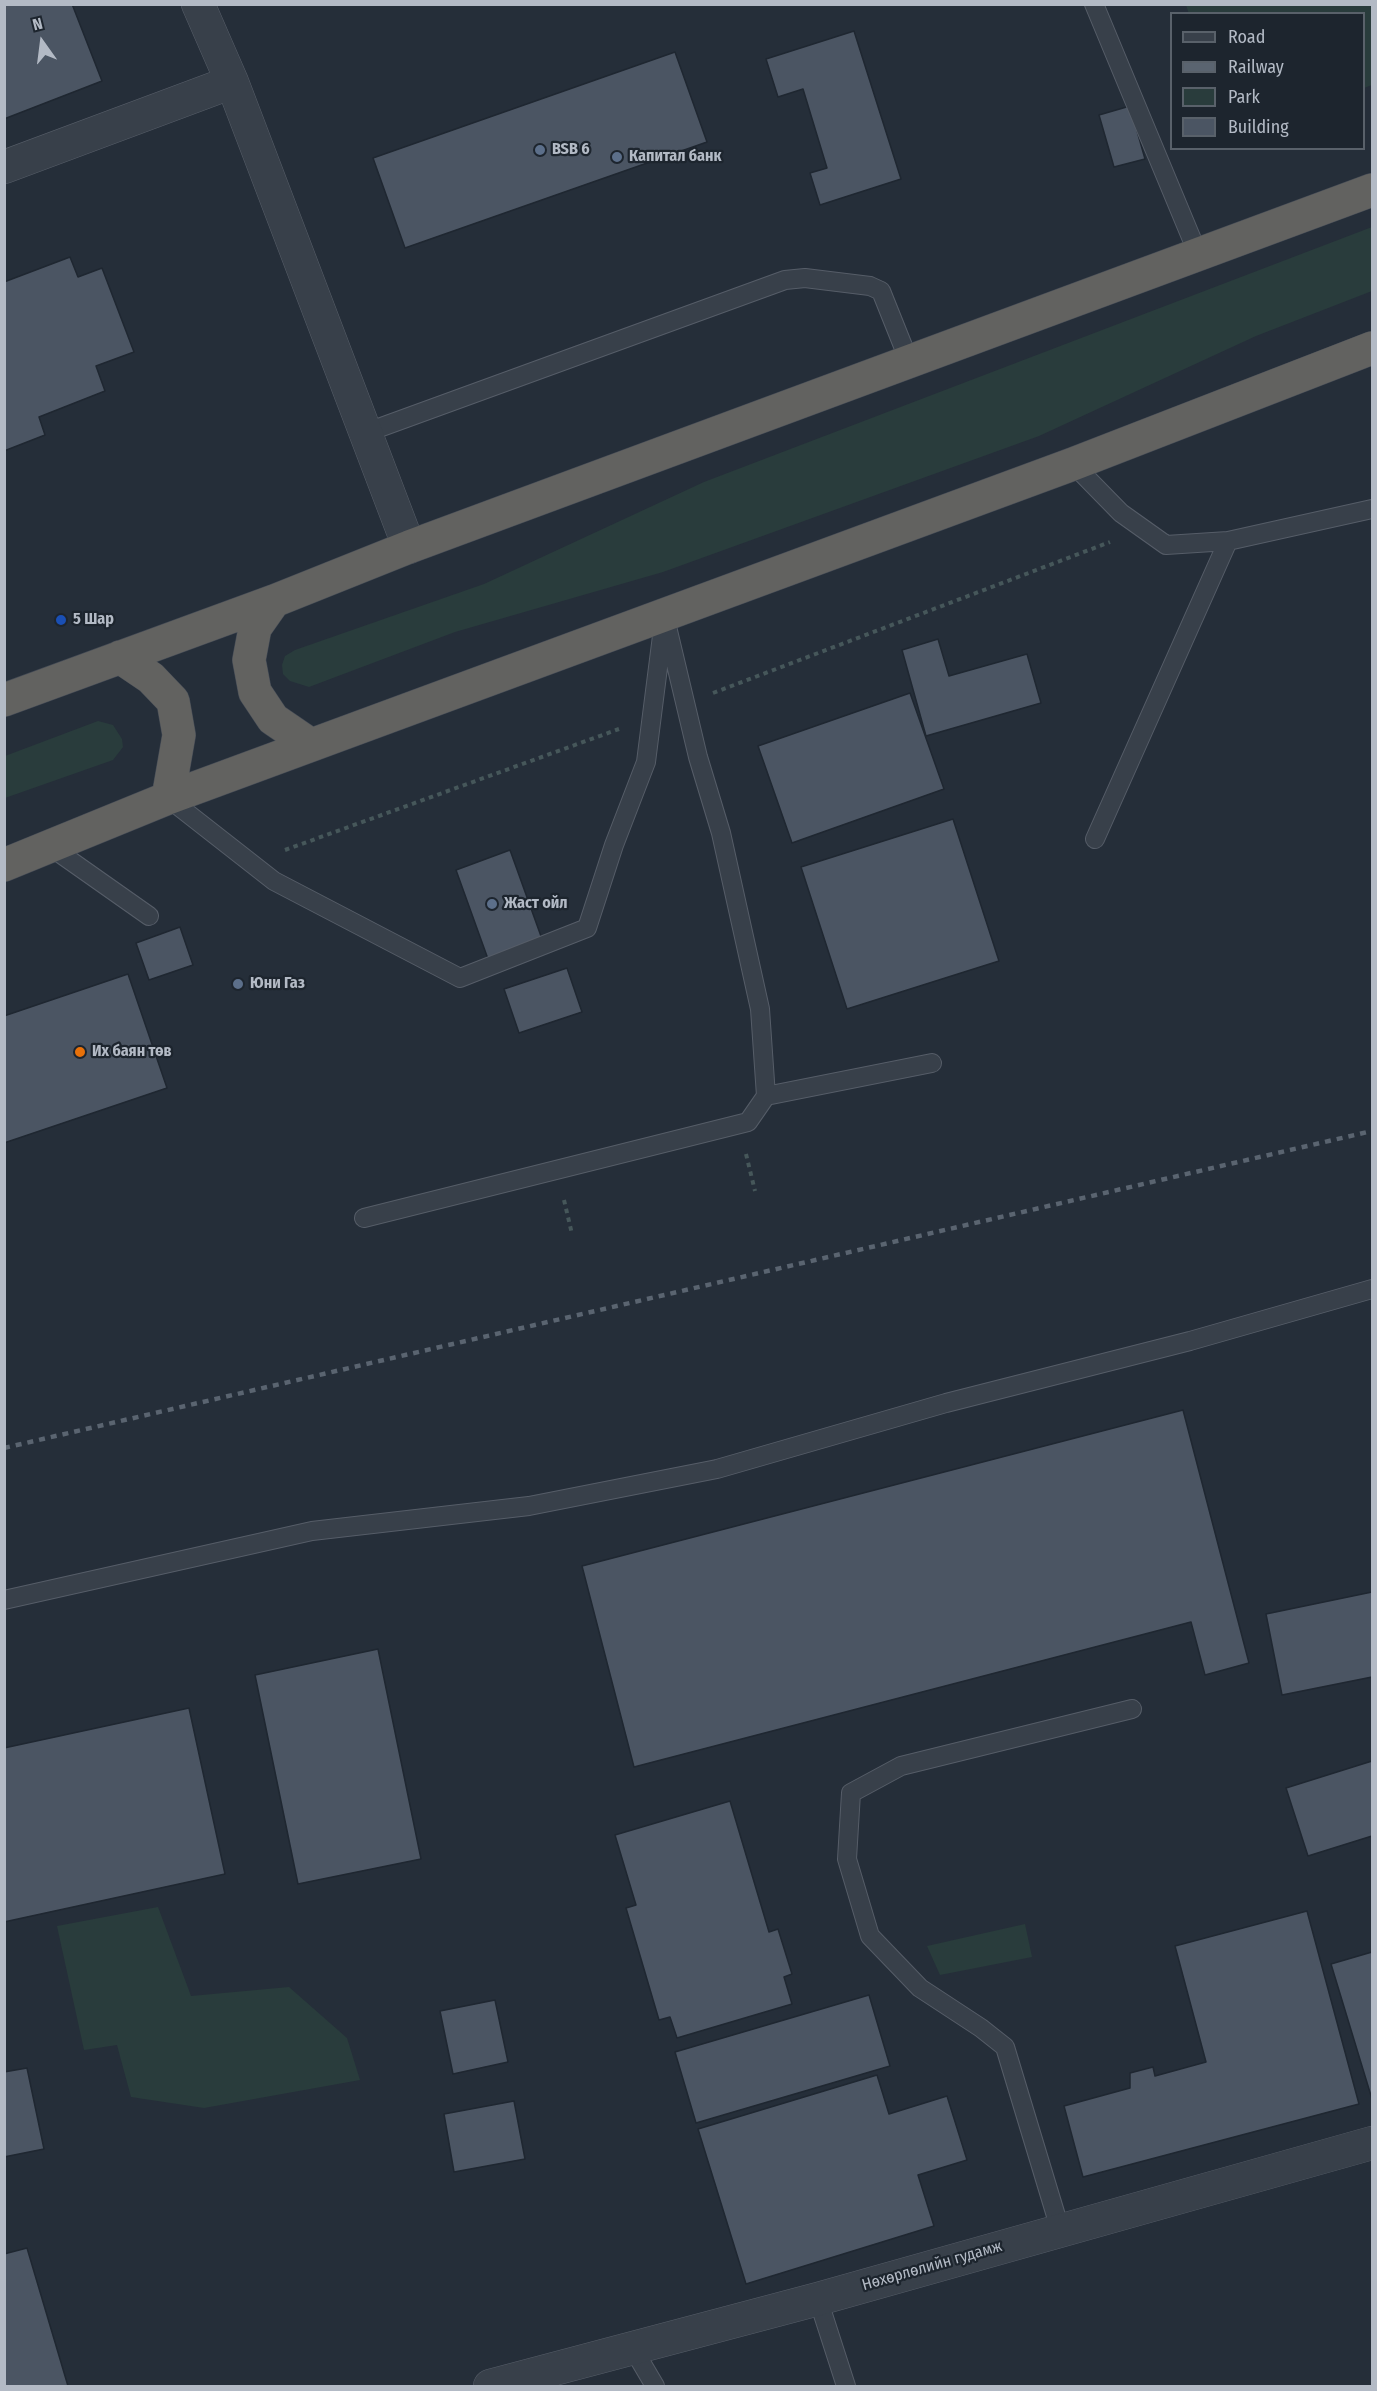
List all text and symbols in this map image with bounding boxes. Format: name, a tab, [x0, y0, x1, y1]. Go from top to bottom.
north arrow	[12, 12, 72, 72]
legend	[1170, 12, 1365, 150]
text: N	[31, 14, 44, 34]
text: Road	[1228, 26, 1265, 48]
text: Railway	[1228, 56, 1284, 78]
text: Park	[1228, 86, 1260, 108]
text: Building	[1228, 116, 1289, 138]
place label: BSB 6	[552, 140, 590, 160]
marker: BSB 6	[533, 143, 547, 157]
place label: Капитал банк	[629, 147, 722, 167]
marker: Капитал банк	[610, 150, 624, 164]
place label: 5 Шар	[73, 610, 114, 630]
marker: 5 Шар	[54, 613, 68, 627]
place label: Жаст ойл	[504, 894, 568, 914]
marker: Жаст ойл	[485, 897, 499, 911]
place label: Юни Газ	[250, 974, 305, 994]
marker: Юни Газ	[231, 977, 245, 991]
place label: Их баян төв	[92, 1042, 172, 1062]
marker: Их баян төв	[73, 1045, 87, 1059]
street label: Нөхөрлөлийн гудамж	[860, 2237, 1004, 2295]

